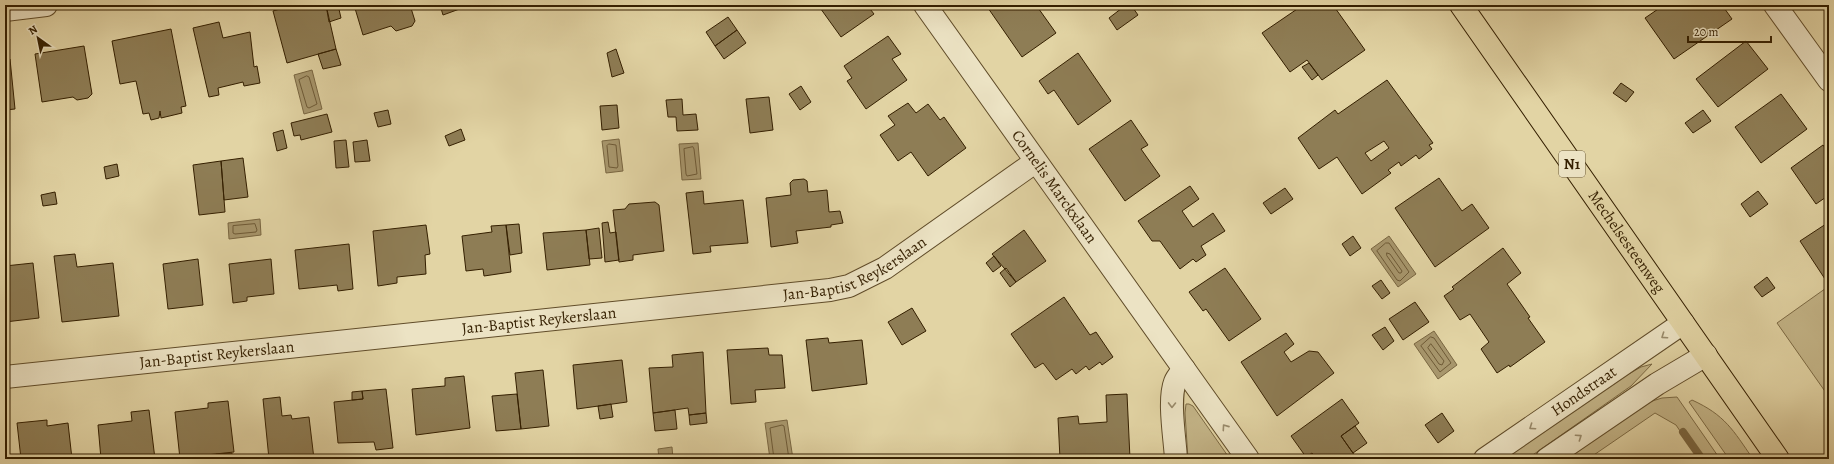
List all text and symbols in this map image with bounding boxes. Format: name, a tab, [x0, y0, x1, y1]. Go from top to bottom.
north arrow	[18, 18, 58, 58]
scale bar	[1688, 18, 1771, 44]
text: N	[25, 22, 40, 39]
text: 20 m	[1694, 24, 1718, 40]
street label: Cornelis Marckxlaan	[1006, 125, 1102, 248]
road number: N1	[1559, 151, 1585, 177]
street label: Mechelsesteenweg	[1583, 186, 1670, 298]
street label: Jan-Baptist Reykerslaan	[782, 231, 931, 306]
street label: Jan-Baptist Reykerslaan	[461, 302, 618, 340]
one-way arrow	[1661, 331, 1668, 339]
street label: Jan-Baptist Reykerslaan	[138, 336, 295, 374]
street label: Hondstraat	[1547, 361, 1621, 421]
one-way arrow	[1168, 402, 1177, 408]
one-way arrow	[1529, 422, 1536, 430]
one-way arrow	[1222, 424, 1230, 431]
one-way arrow	[1575, 434, 1582, 442]

